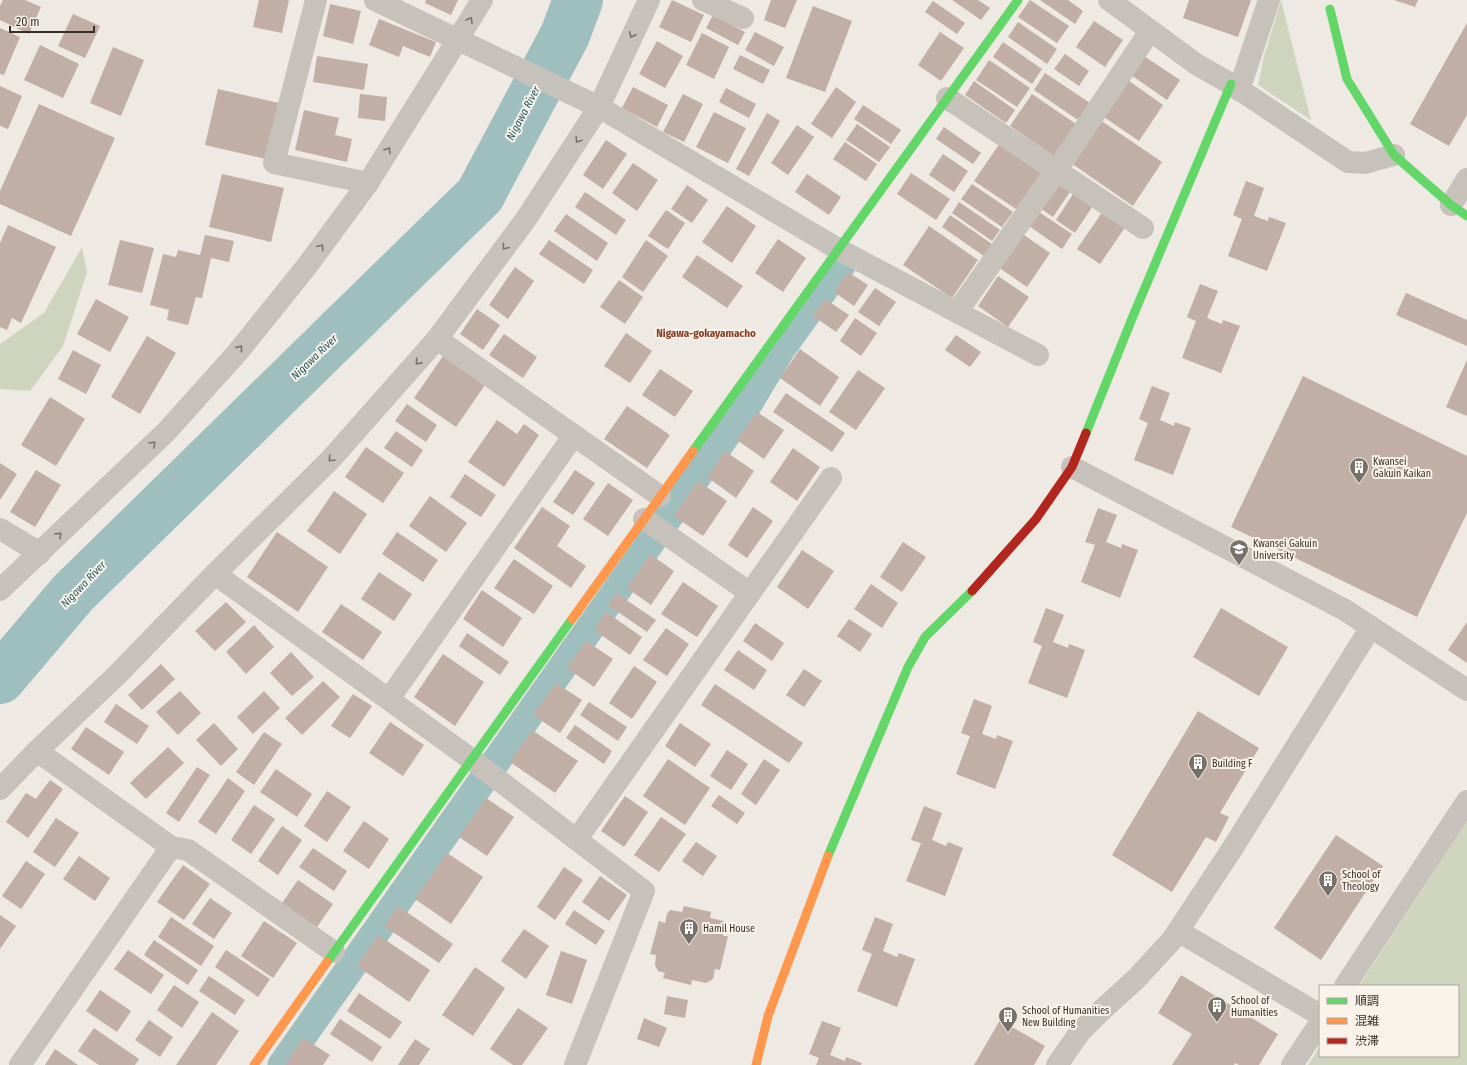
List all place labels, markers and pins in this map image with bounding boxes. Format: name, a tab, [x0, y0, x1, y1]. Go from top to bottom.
building icon: Kwansei Gakuin Kaikan	[1348, 456, 1370, 484]
place label: Kwansei Gakuin Kaikan	[1373, 456, 1431, 480]
school or university icon: Kwansei Gakuin University	[1228, 538, 1250, 566]
place label: Kwansei Gakuin University	[1253, 538, 1317, 562]
building icon: Building F	[1187, 752, 1209, 780]
place label: Building F	[1212, 758, 1253, 770]
building icon: School of Theology	[1317, 869, 1339, 897]
place label: School of Theology	[1342, 869, 1381, 893]
building icon: Hamil House	[678, 917, 700, 945]
place label: Hamil House	[703, 923, 755, 935]
building icon: School of Humanities	[1206, 995, 1228, 1023]
place label: School of Humanities	[1231, 995, 1278, 1019]
building icon: School of Humanities New Building	[997, 1005, 1019, 1033]
place label: School of Humanities New Building	[1022, 1005, 1109, 1029]

